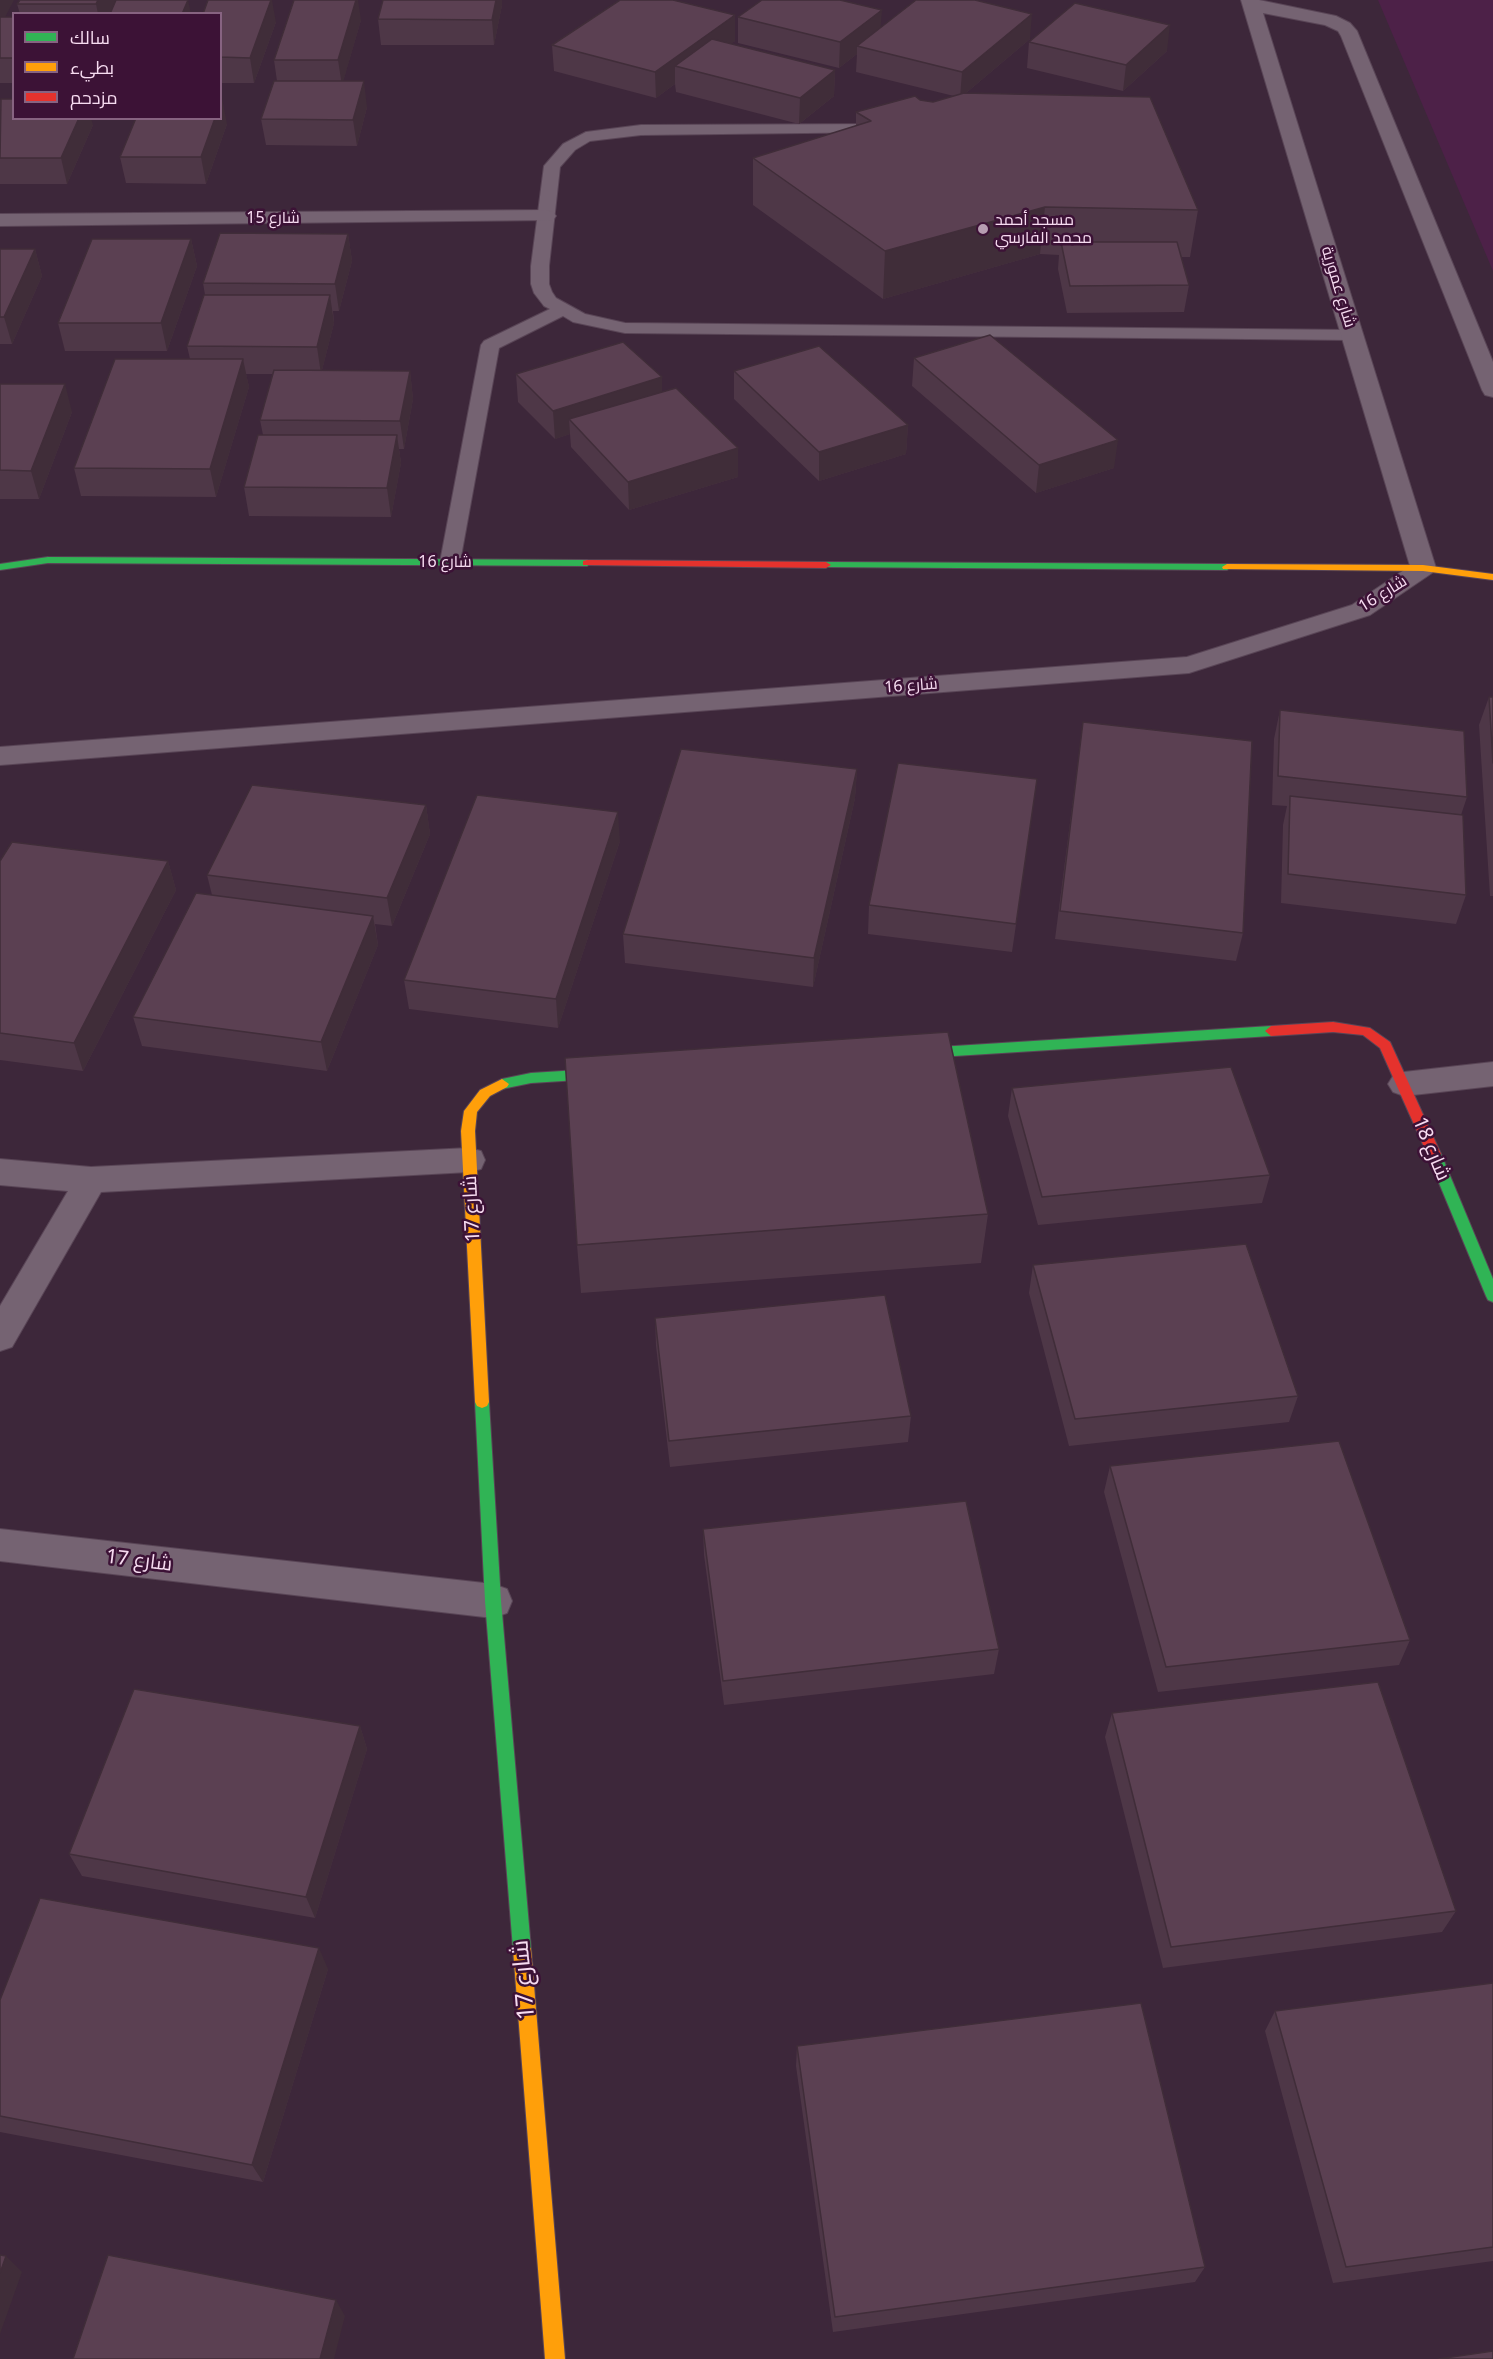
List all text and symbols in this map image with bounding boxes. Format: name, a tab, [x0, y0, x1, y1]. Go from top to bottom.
legend	[12, 12, 222, 120]
text: سالك	[70, 25, 110, 49]
text: بطيء	[70, 55, 114, 79]
text: مزدحم	[70, 85, 118, 109]
street label: شارع 15	[246, 208, 300, 228]
place label: مسجد أحمد محمد الفارسي	[995, 210, 1092, 248]
marker: مسجد أحمد محمد الفارسي	[976, 222, 990, 236]
street label: شارع عمورية	[1317, 244, 1359, 330]
street label: شارع 16	[418, 552, 472, 572]
street label: شارع 16	[1355, 572, 1411, 616]
street label: شارع 16	[884, 675, 938, 697]
street label: شارع 18	[1407, 1114, 1455, 1184]
street label: شارع 17	[458, 1175, 486, 1243]
street label: شارع 17	[104, 1545, 174, 1577]
street label: شارع 17	[506, 1939, 542, 2021]

